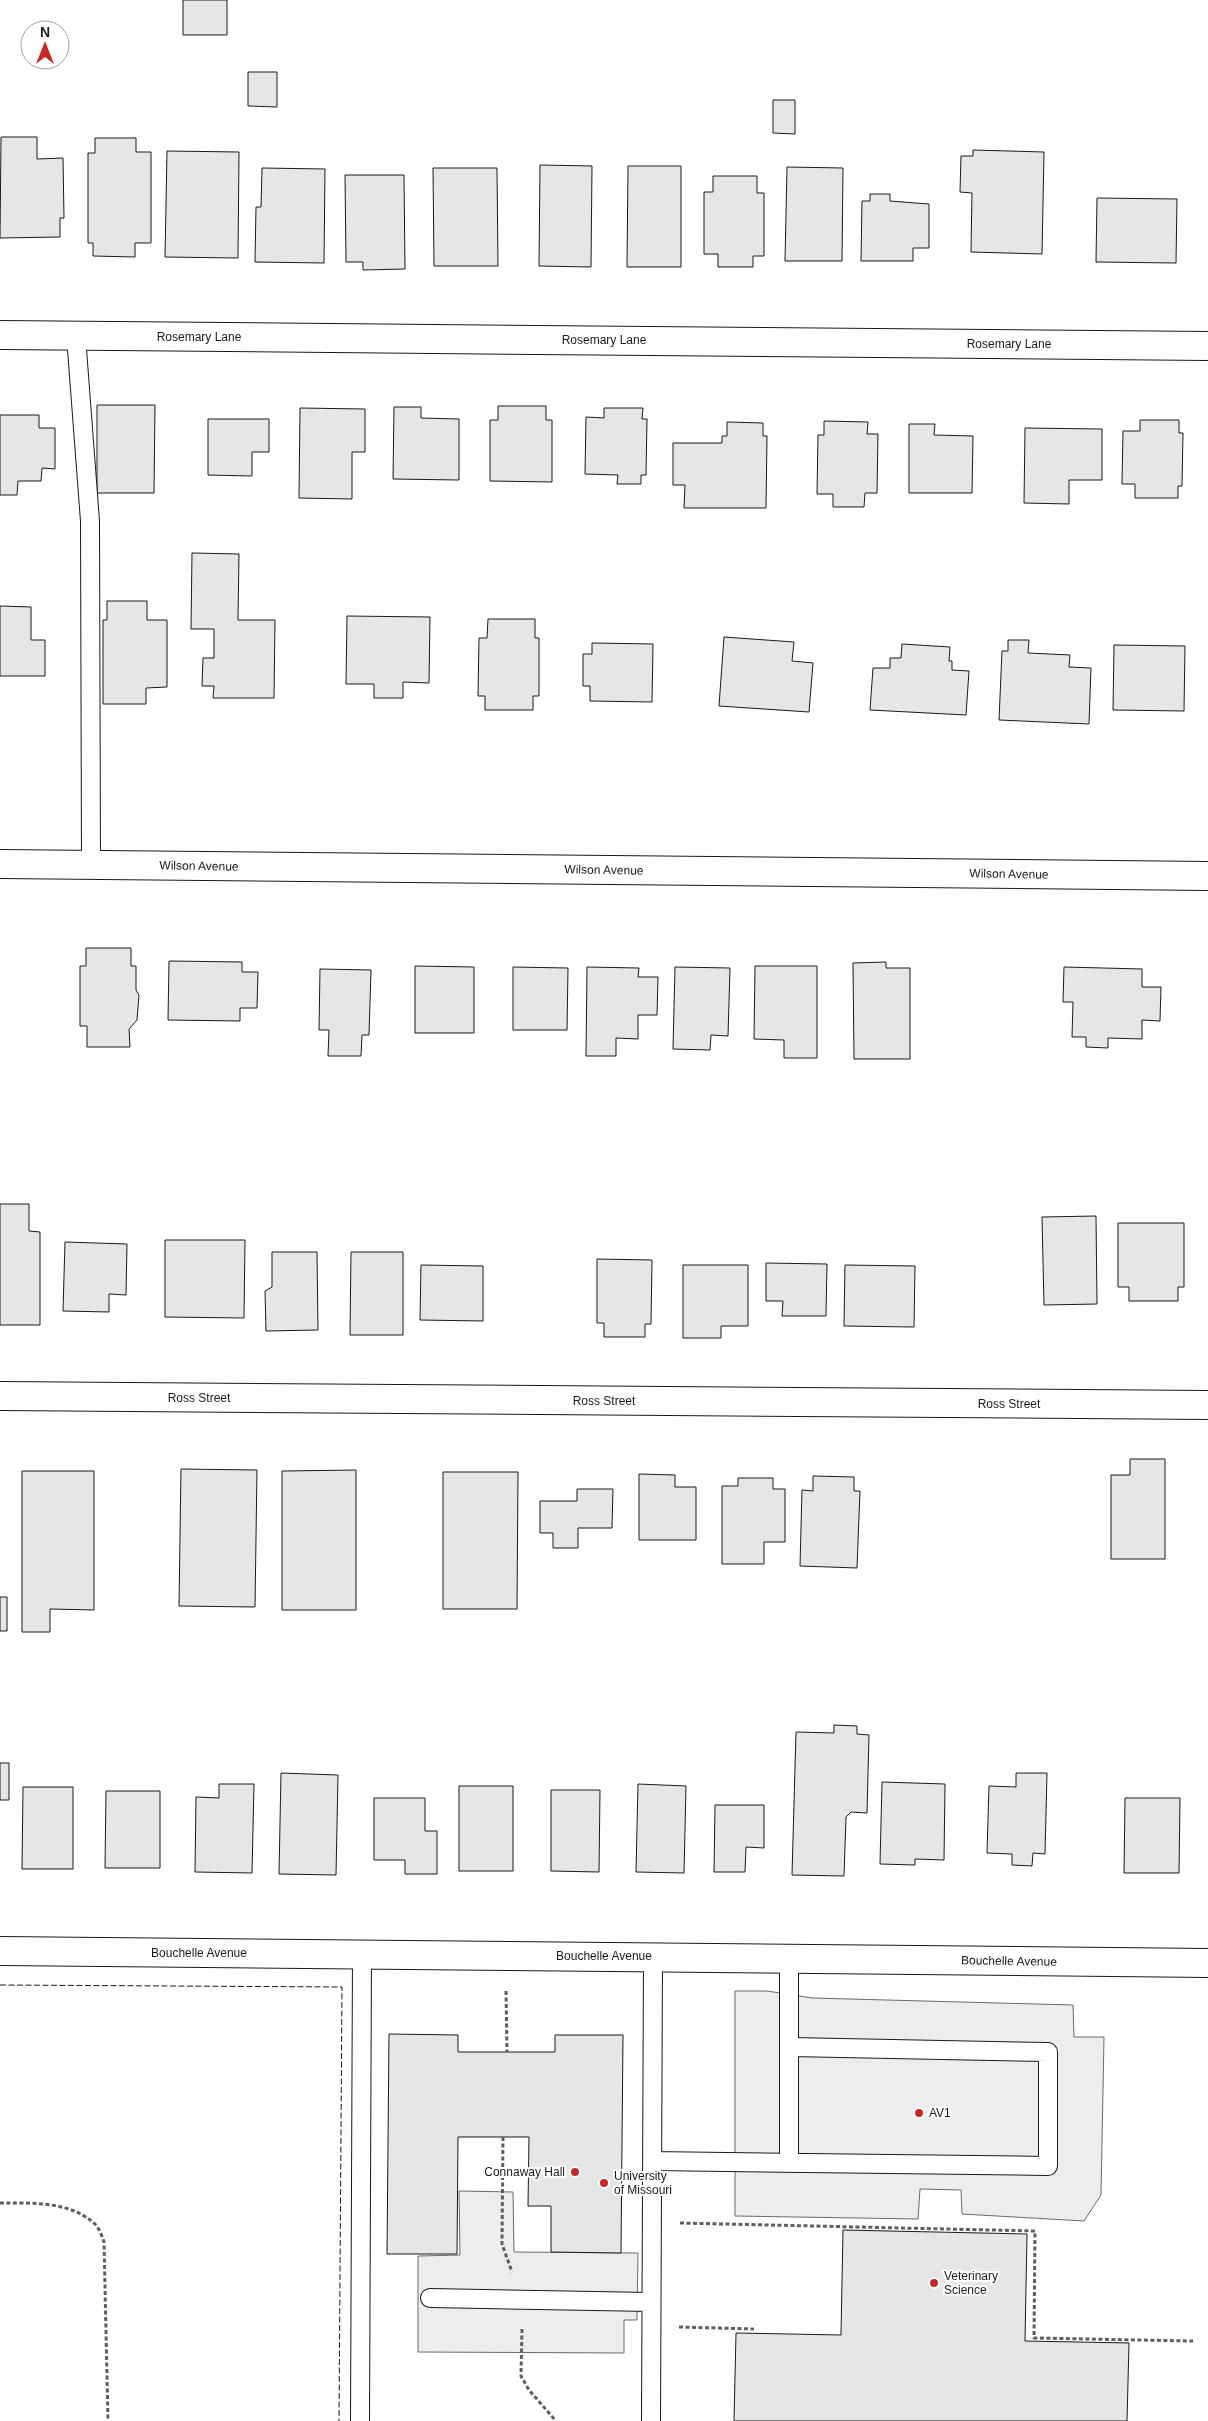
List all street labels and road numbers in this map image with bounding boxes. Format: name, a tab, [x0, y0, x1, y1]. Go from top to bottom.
street label: Rosemary Lane	[157, 330, 242, 344]
street label: Rosemary Lane	[562, 333, 647, 347]
street label: Rosemary Lane	[967, 337, 1052, 351]
street label: Wilson Avenue	[159, 858, 239, 874]
street label: Wilson Avenue	[564, 862, 644, 878]
street label: Wilson Avenue	[969, 866, 1049, 882]
street label: Ross Street	[168, 1391, 231, 1405]
street label: Ross Street	[573, 1394, 636, 1408]
street label: Ross Street	[978, 1397, 1041, 1411]
street label: Bouchelle Avenue	[151, 1946, 247, 1960]
street label: Bouchelle Avenue	[556, 1949, 652, 1963]
street label: Bouchelle Avenue	[961, 1953, 1057, 1969]

